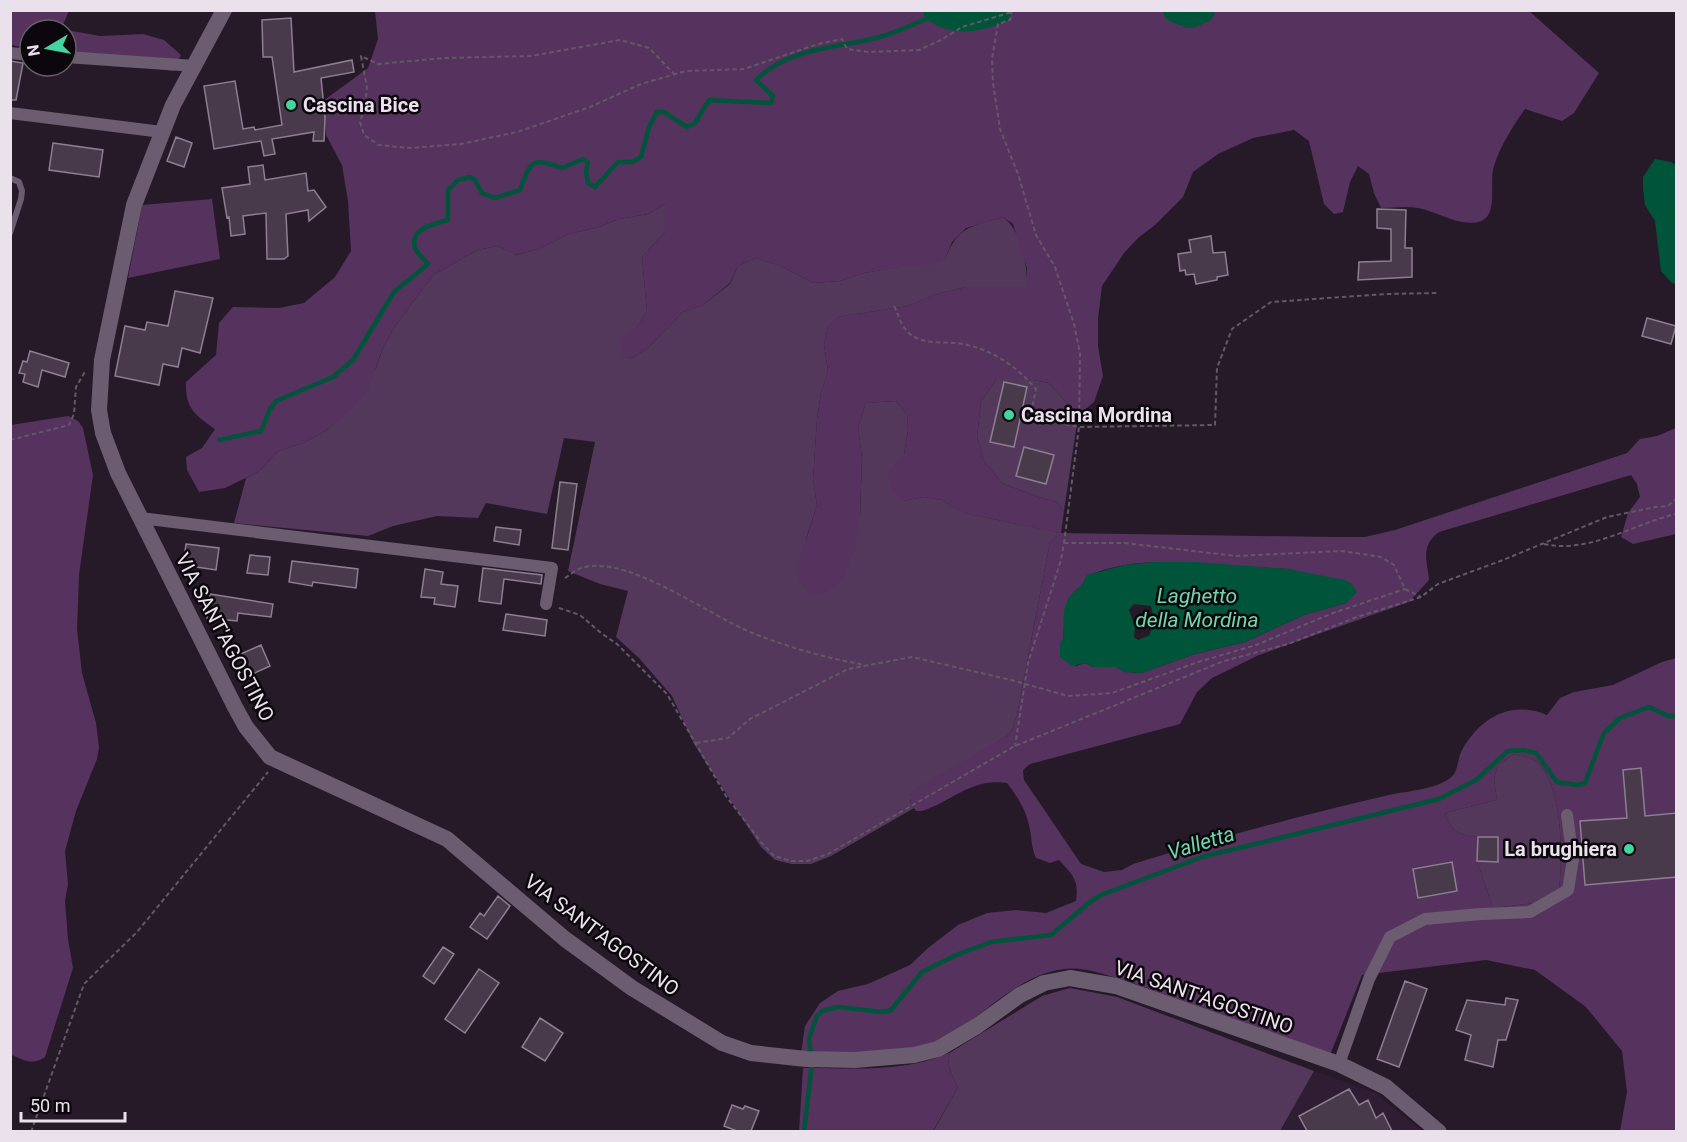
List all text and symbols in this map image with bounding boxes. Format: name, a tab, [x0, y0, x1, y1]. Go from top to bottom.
north arrow	[18, 18, 78, 78]
text: N	[23, 43, 44, 58]
place label: Cascina Bice	[303, 93, 419, 117]
marker: Cascina Bice	[284, 98, 298, 112]
place label: Cascina Mordina	[1021, 403, 1172, 427]
marker: Cascina Mordina	[1002, 408, 1016, 422]
street label: VIA SANT'AGOSTINO	[170, 549, 280, 725]
water label: Laghetto della Mordina	[1135, 584, 1259, 632]
water label: Valletta	[1165, 821, 1237, 865]
place label: La brughiera	[1504, 837, 1617, 861]
marker: La brughiera	[1622, 842, 1636, 856]
street label: VIA SANT'AGOSTINO	[520, 869, 684, 1001]
street label: VIA SANT'AGOSTINO	[1112, 955, 1296, 1039]
scale bar	[21, 1085, 124, 1123]
text: 50 m	[30, 1095, 70, 1116]

